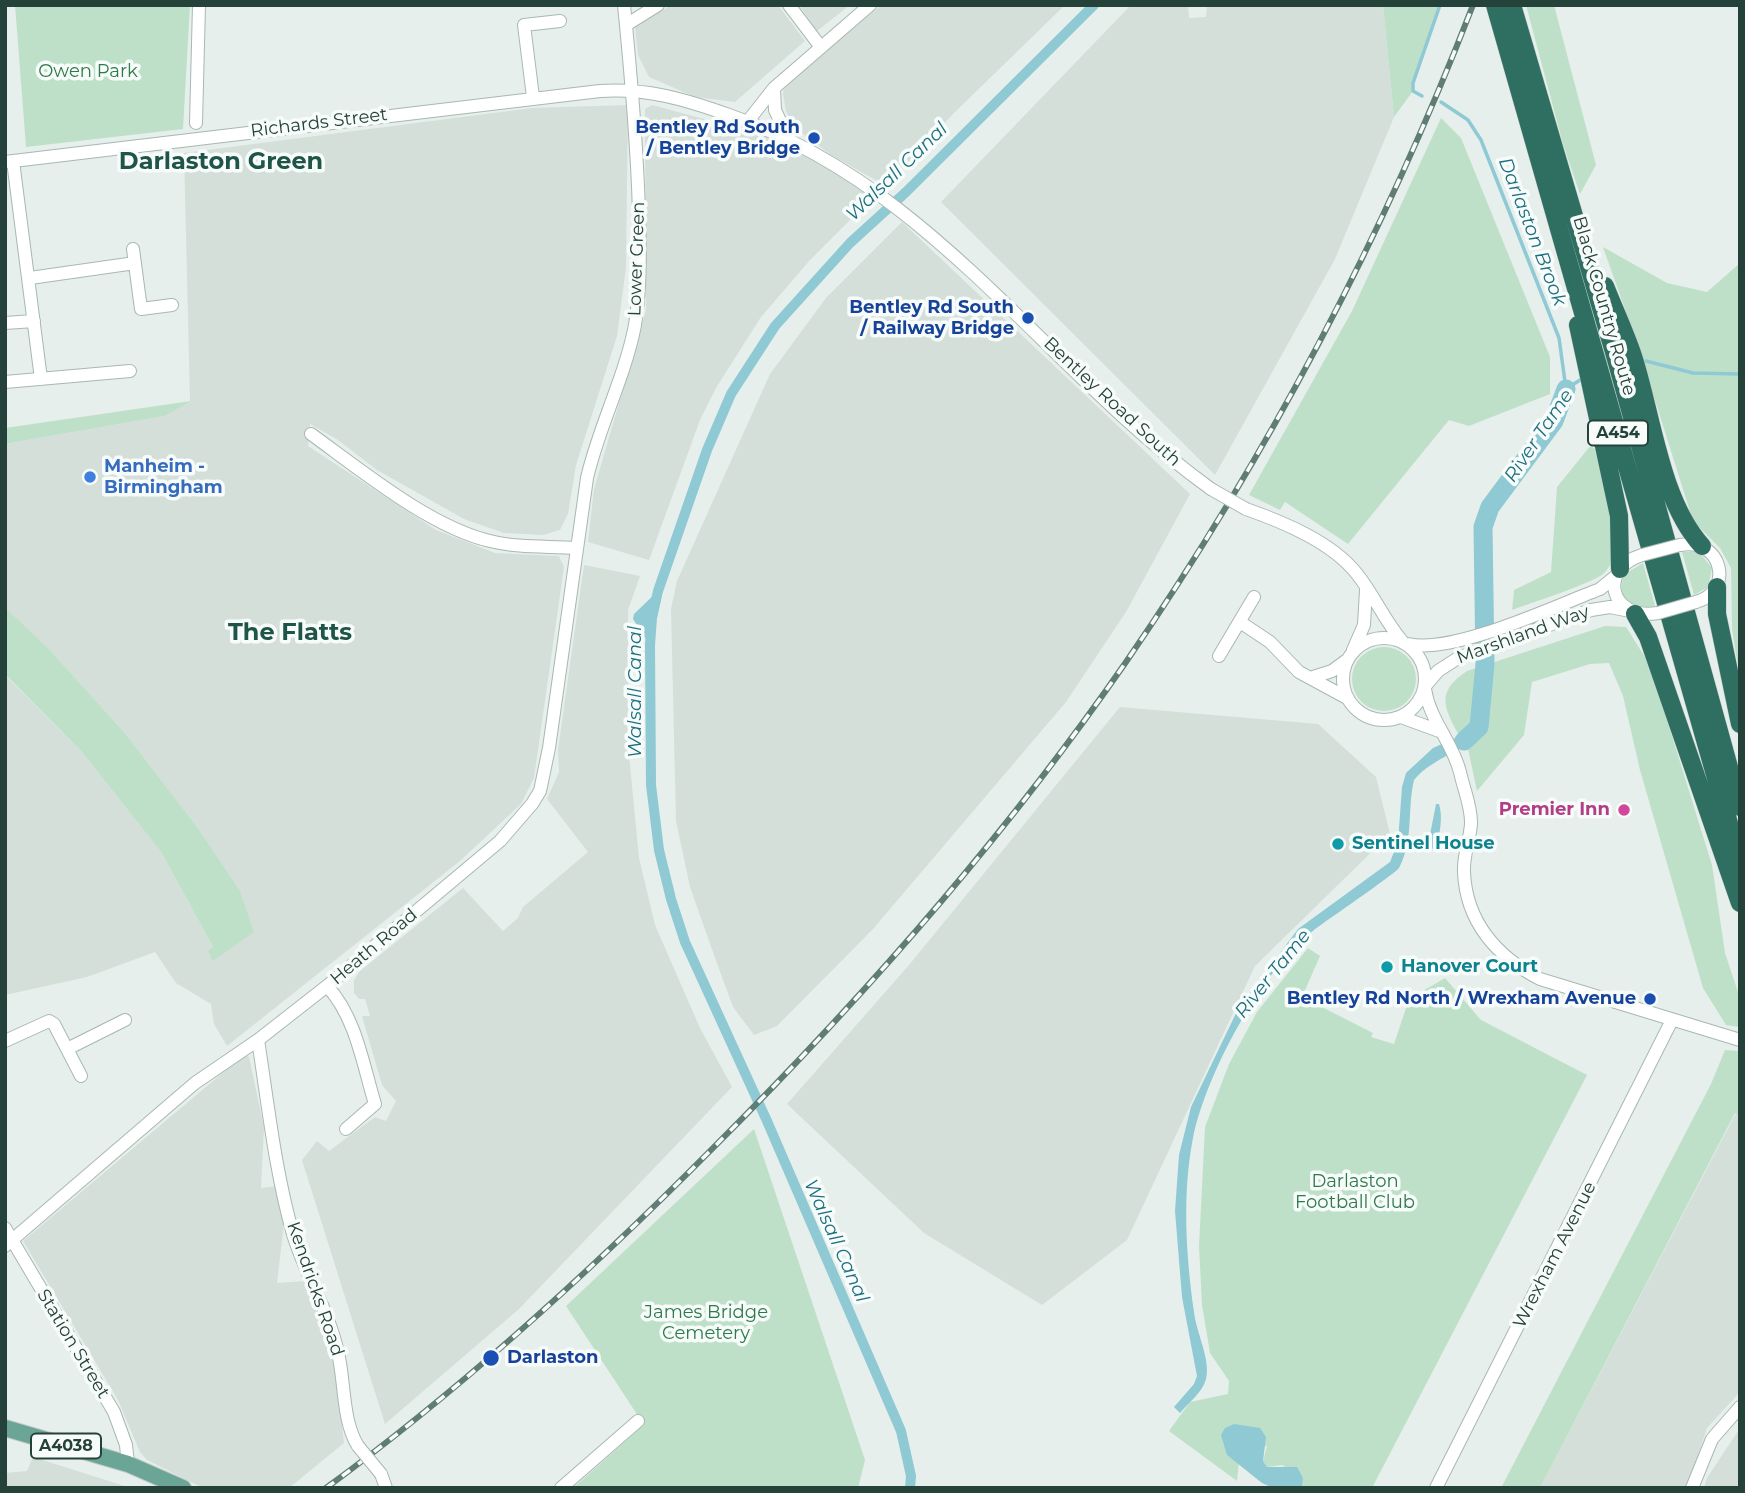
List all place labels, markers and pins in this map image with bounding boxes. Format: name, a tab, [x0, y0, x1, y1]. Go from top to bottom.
place label: Bentley Rd South / Bentley Bridge	[635, 117, 800, 160]
marker: Bentley Rd South / Bentley Bridge	[806, 130, 822, 146]
place label: Bentley Rd South / Railway Bridge	[849, 297, 1014, 340]
marker: Bentley Rd South / Railway Bridge	[1020, 310, 1036, 326]
place label: Manheim - Birmingham	[104, 456, 223, 498]
marker: Manheim - Birmingham	[82, 469, 98, 485]
place label: Premier Inn	[1499, 799, 1610, 821]
marker: Premier Inn	[1616, 802, 1632, 818]
place label: Sentinel House	[1352, 833, 1495, 855]
marker: Sentinel House	[1330, 836, 1346, 852]
place label: Hanover Court	[1401, 956, 1538, 978]
marker: Hanover Court	[1379, 959, 1395, 975]
place label: Bentley Rd North / Wrexham Avenue	[1287, 988, 1636, 1010]
marker: Bentley Rd North / Wrexham Avenue	[1642, 991, 1658, 1007]
place label: Darlaston	[507, 1347, 599, 1369]
marker: Darlaston	[481, 1348, 501, 1368]

